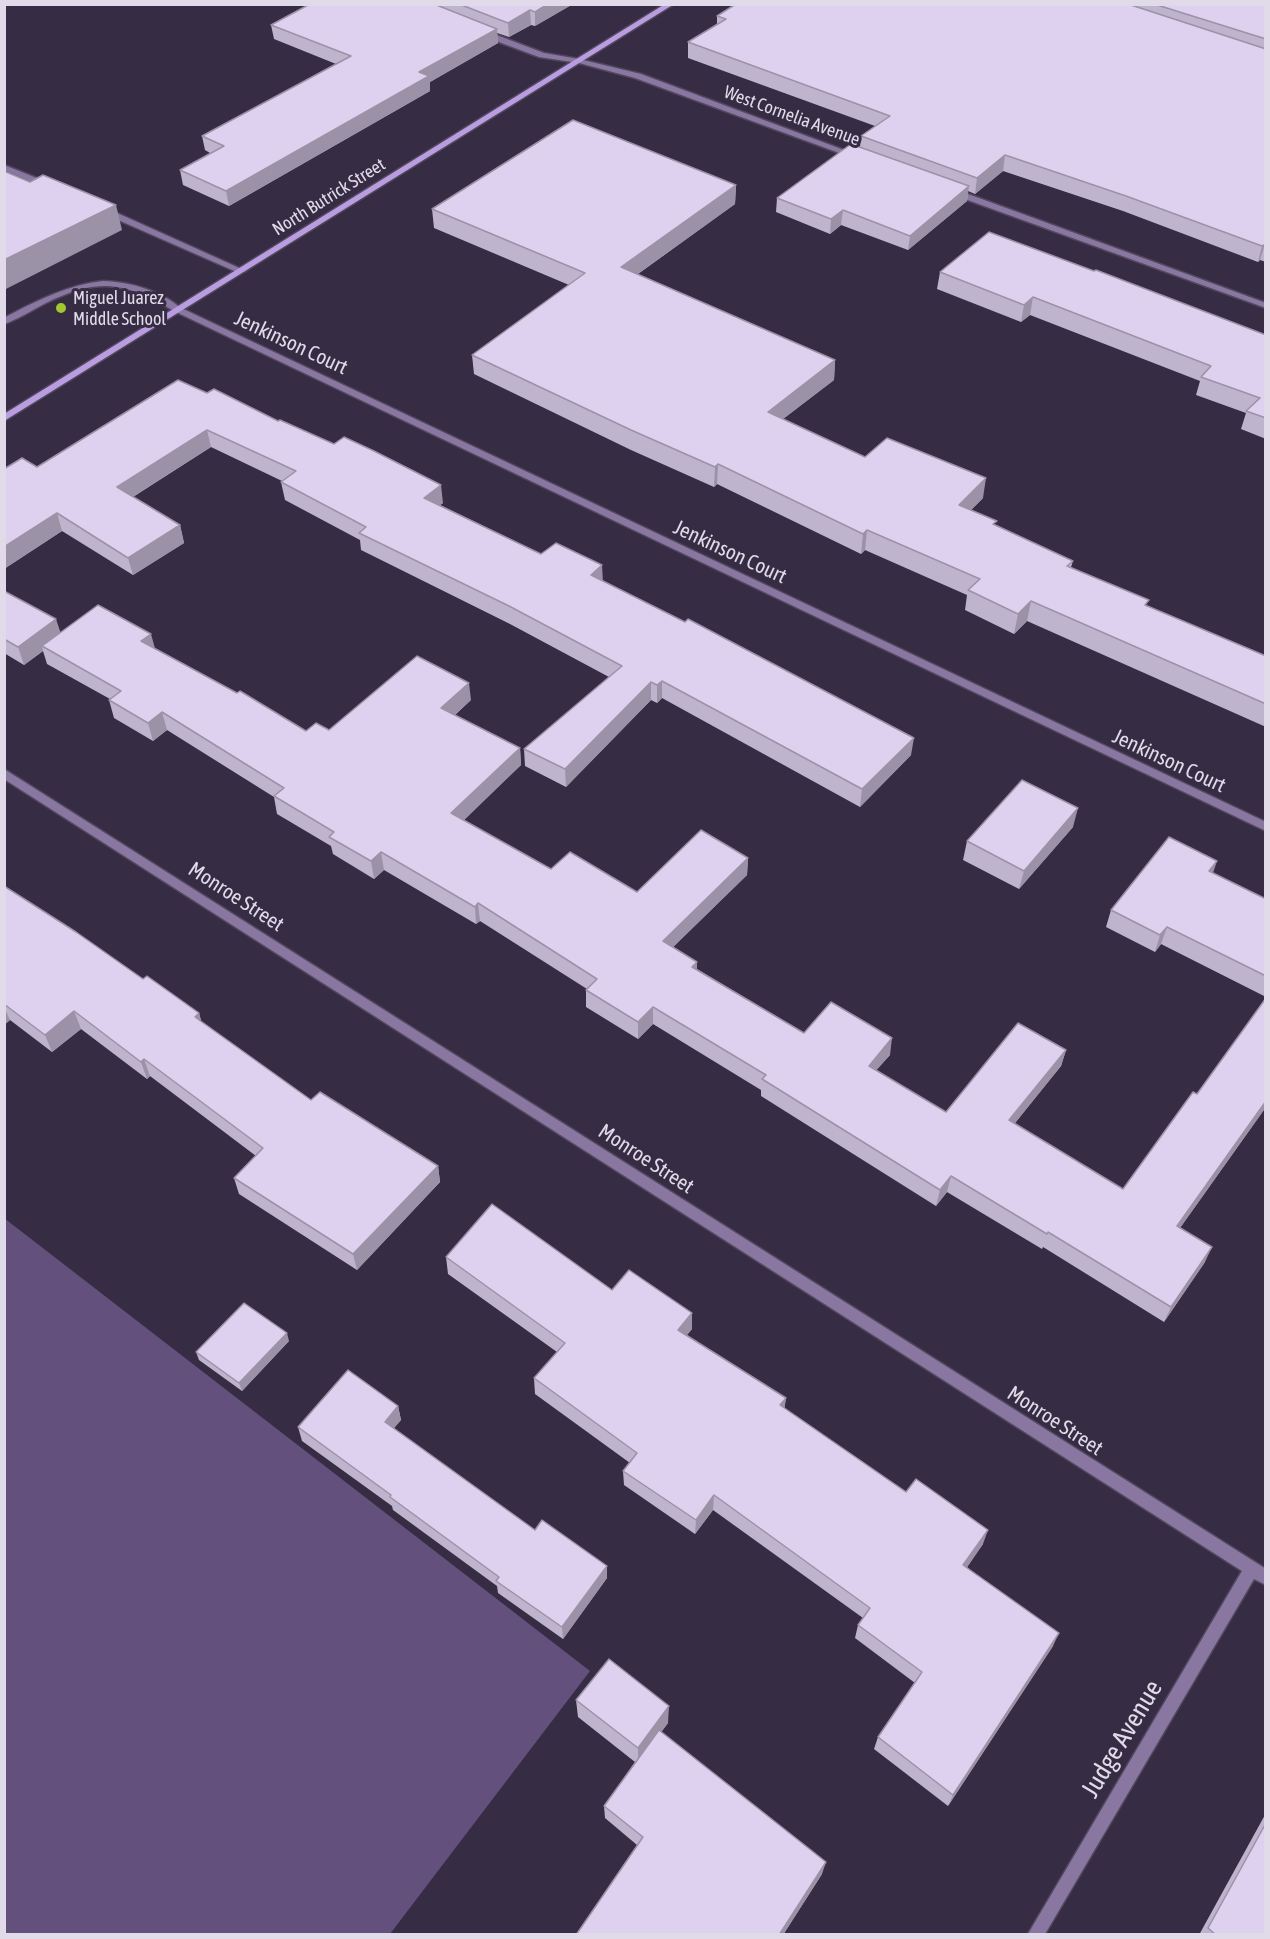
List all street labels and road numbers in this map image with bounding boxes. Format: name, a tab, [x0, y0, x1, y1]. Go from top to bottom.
street label: West Cornelia Avenue	[721, 81, 863, 151]
street label: North Butrick Street	[269, 154, 389, 240]
street label: Jenkinson Court	[230, 306, 352, 380]
street label: Jenkinson Court	[669, 515, 791, 589]
street label: Jenkinson Court	[1108, 724, 1230, 798]
street label: Monroe Street	[184, 857, 288, 937]
street label: Monroe Street	[594, 1119, 698, 1199]
street label: Monroe Street	[1003, 1381, 1107, 1461]
street label: Judge Avenue	[1075, 1675, 1169, 1803]

